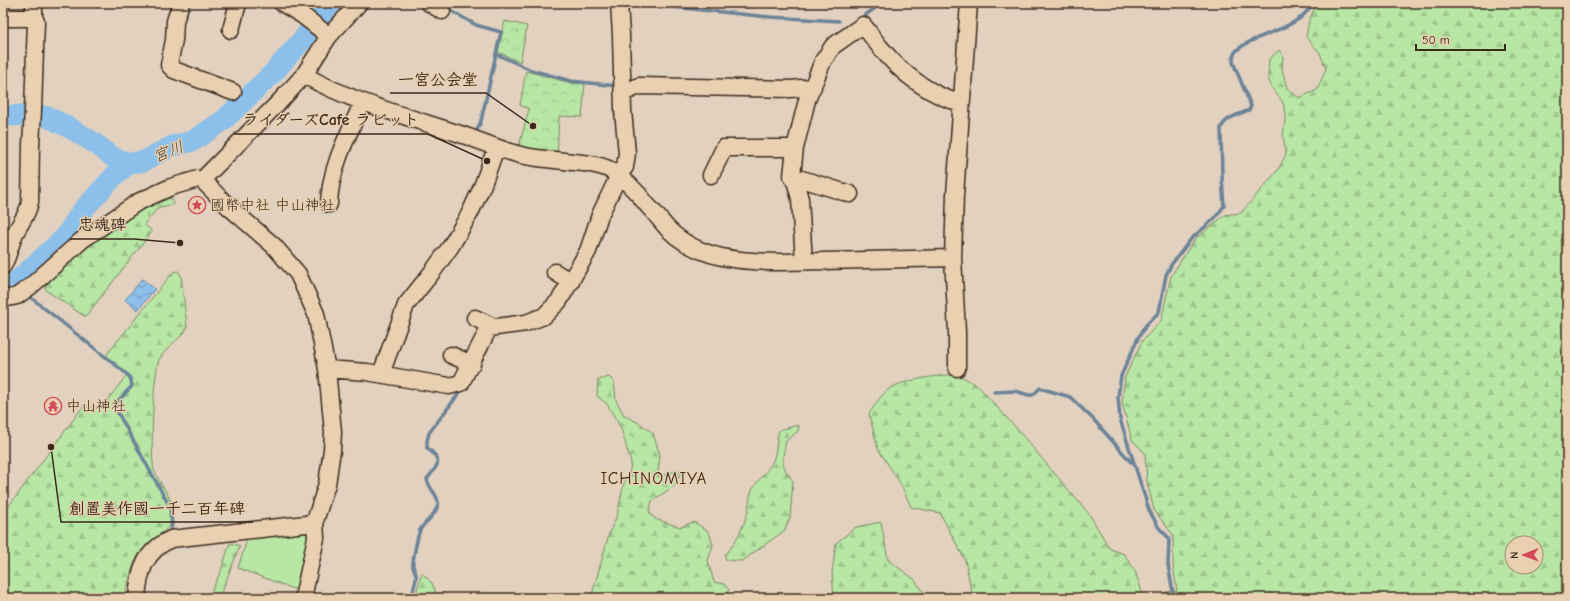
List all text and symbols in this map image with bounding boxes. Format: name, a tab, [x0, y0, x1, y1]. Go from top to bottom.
scale bar	[1416, 26, 1505, 52]
text: 50 m	[1422, 33, 1450, 47]
callout: 一宮公会堂	[390, 65, 486, 93]
text: 一宮公会堂	[398, 71, 478, 89]
callout: ライダーズCafe ラビット	[234, 106, 428, 134]
text: ライダーズCafe ラビット	[243, 111, 419, 129]
water label: 宮川	[150, 138, 187, 166]
place icon: 國幣中社 中山神社	[187, 195, 207, 215]
place label: 國幣中社 中山神社	[210, 196, 335, 214]
callout: 忠魂碑	[70, 211, 134, 239]
text: 忠魂碑	[78, 216, 126, 234]
temple icon: 中山神社	[43, 396, 63, 416]
place label: 中山神社	[66, 397, 126, 415]
district label: ICHINOMIYA	[601, 469, 707, 488]
callout: 創置美作國一千二百年碑	[61, 494, 253, 522]
text: 創置美作國一千二百年碑	[69, 500, 245, 518]
north arrow	[1504, 535, 1544, 575]
text: N	[1508, 551, 1521, 559]

